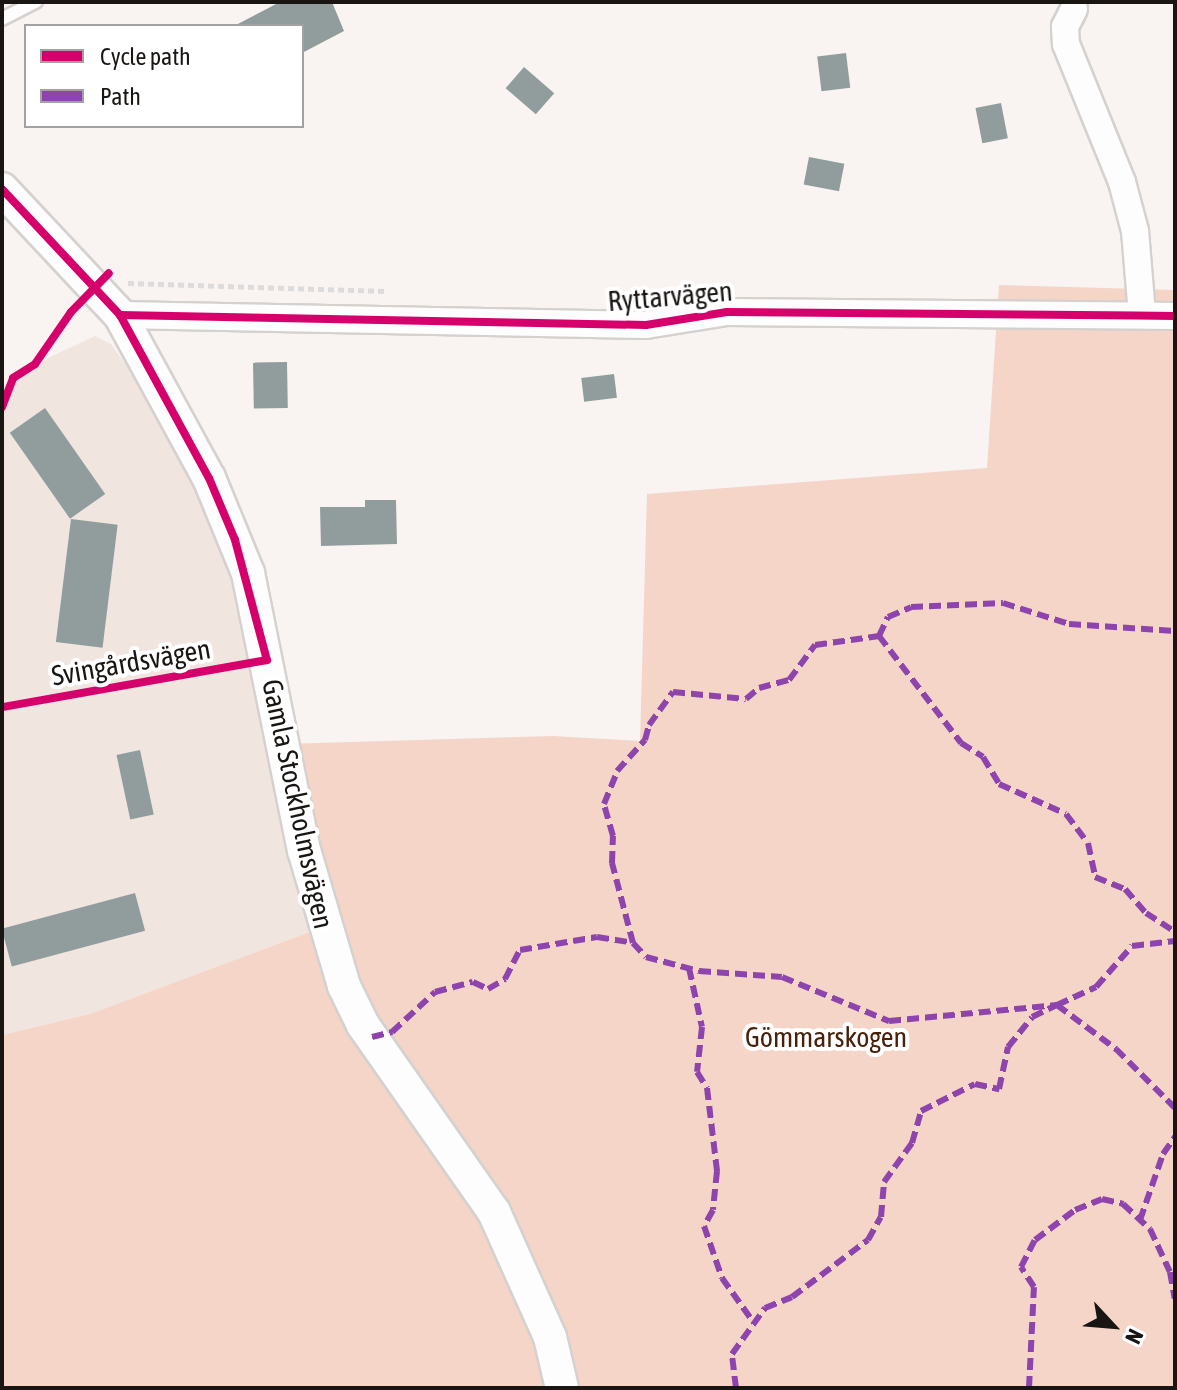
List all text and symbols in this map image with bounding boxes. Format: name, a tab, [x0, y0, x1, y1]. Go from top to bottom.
legend	[24, 24, 304, 128]
text: Cycle path	[100, 43, 191, 70]
text: Path	[100, 83, 141, 110]
street label: Ryttarvägen	[606, 274, 734, 318]
street label: Svingårdsvägen	[49, 631, 213, 693]
street label: Gamla Stockholmsvägen	[255, 676, 341, 932]
park label: Gömmarskogen	[745, 1020, 907, 1054]
north arrow	[1073, 1286, 1153, 1366]
text: N	[1120, 1325, 1149, 1348]

